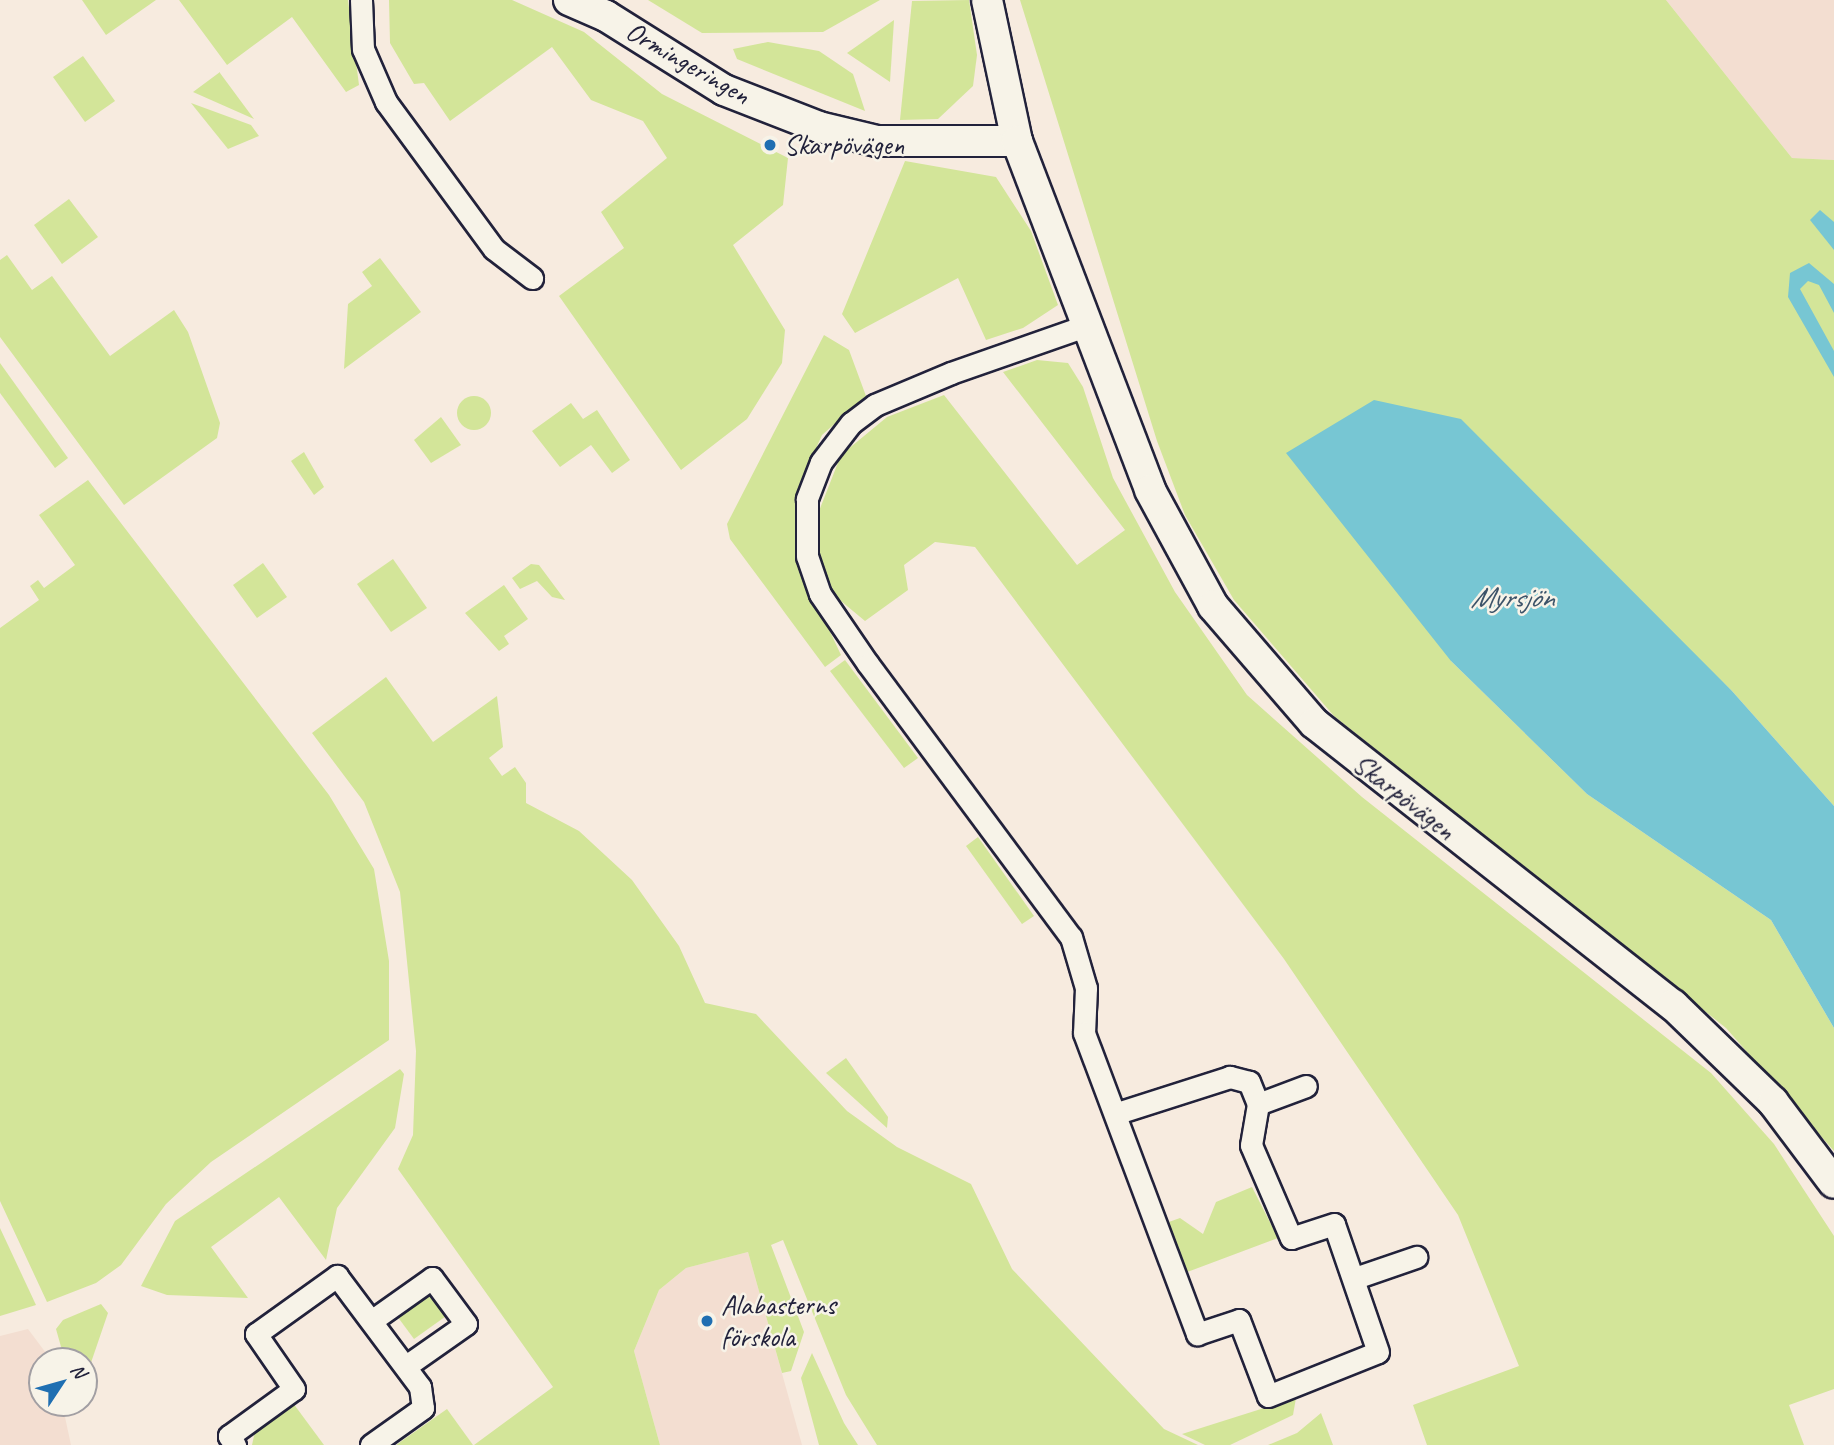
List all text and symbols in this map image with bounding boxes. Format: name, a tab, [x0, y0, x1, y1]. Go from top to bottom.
street label: Ormingeringen	[620, 14, 756, 112]
place label: Skarpövägen	[784, 128, 904, 162]
marker: Skarpövägen	[762, 137, 778, 153]
water label: Myrsjön	[1471, 579, 1553, 615]
street label: Skarpövägen	[1346, 747, 1462, 847]
place label: Alabasterns förskola	[721, 1288, 836, 1354]
marker: Alabasterns förskola	[699, 1313, 715, 1329]
north arrow	[28, 1347, 98, 1417]
text: N	[65, 1359, 92, 1383]

